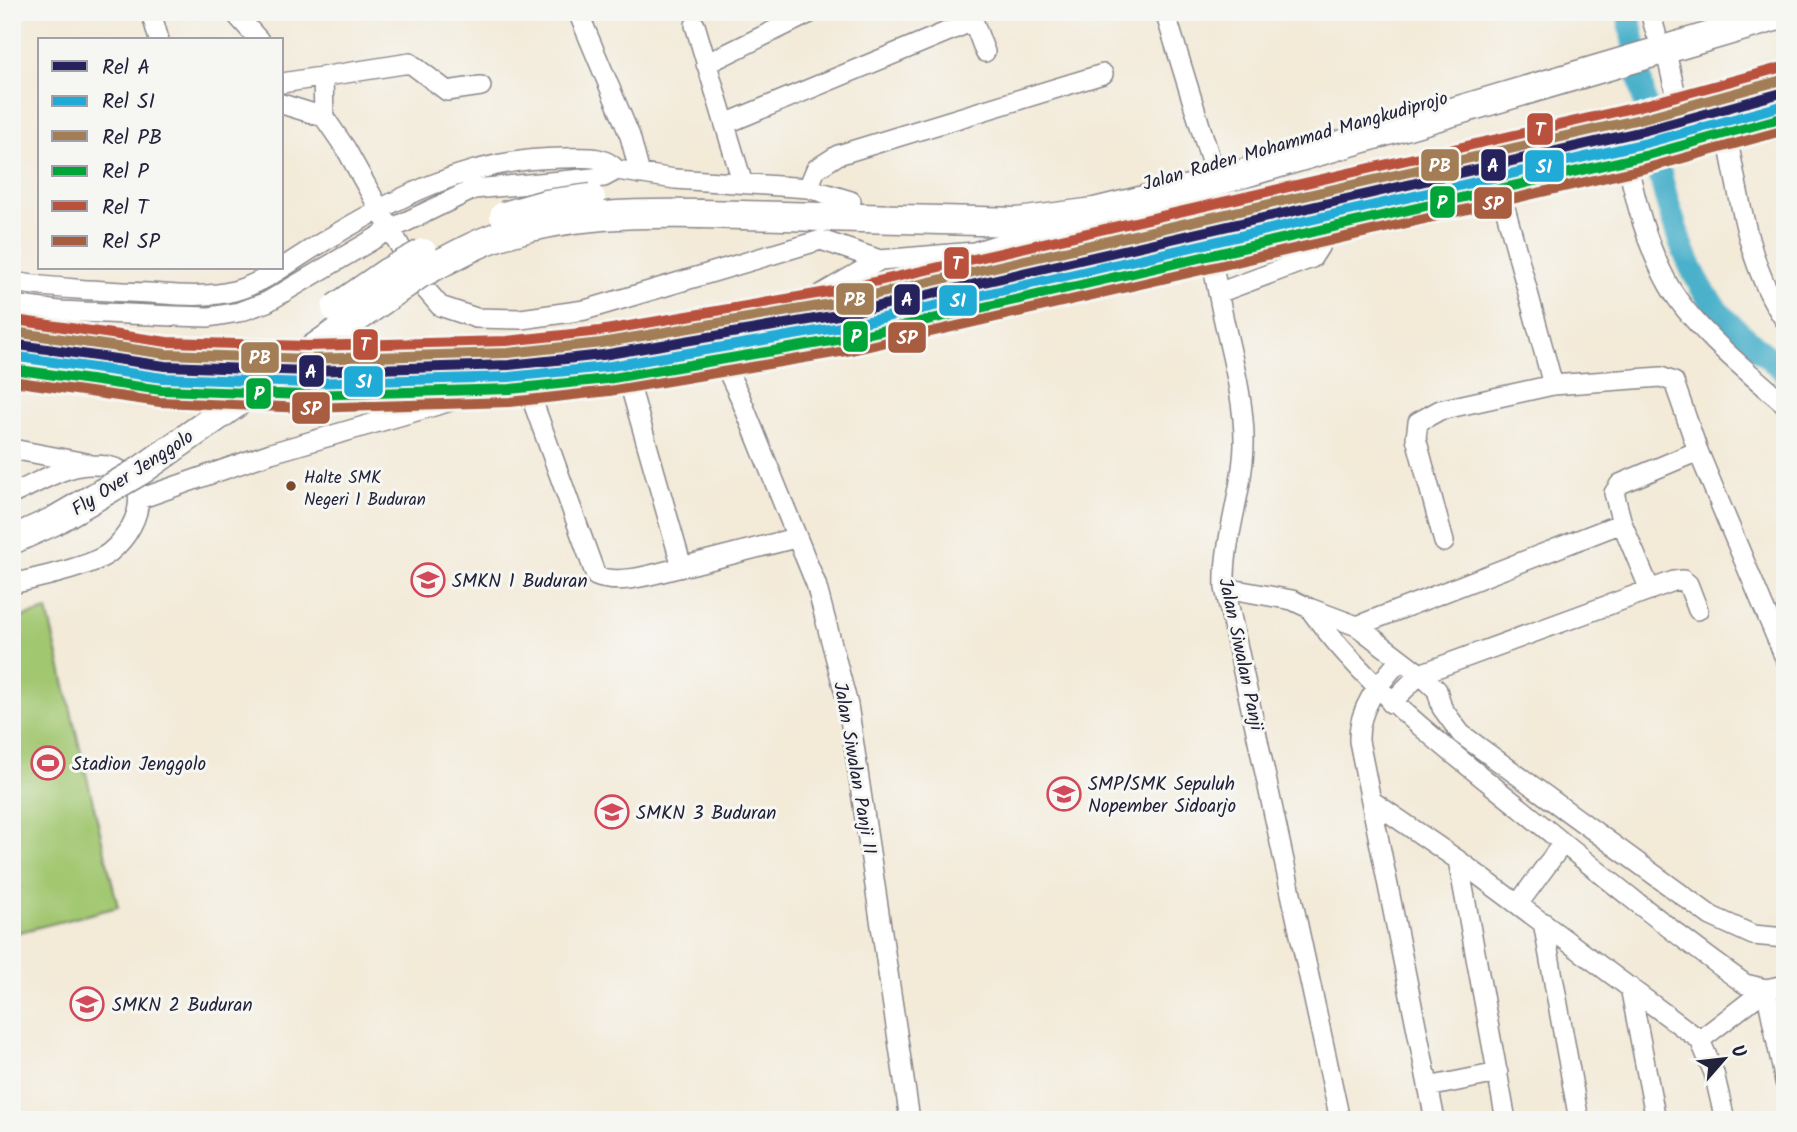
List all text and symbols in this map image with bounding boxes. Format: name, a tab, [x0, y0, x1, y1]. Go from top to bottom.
legend	[38, 38, 284, 270]
text: Rel A	[102, 52, 150, 85]
street label: Jalan Raden Mohammad Mangkudiprojo	[1139, 84, 1452, 200]
text: Rel SI	[102, 86, 155, 119]
line badge: T	[1526, 112, 1554, 146]
text: T	[1535, 116, 1547, 146]
text: Rel PB	[102, 122, 162, 155]
line badge: PB	[1420, 148, 1460, 182]
line badge: A	[1480, 148, 1507, 182]
line badge: SI	[1524, 149, 1565, 183]
text: PB	[1429, 152, 1451, 182]
text: A	[1487, 152, 1499, 182]
text: SI	[1536, 153, 1552, 183]
text: Rel P	[102, 156, 149, 189]
line badge: P	[1429, 185, 1456, 219]
line badge: SP	[1473, 186, 1513, 220]
text: P	[1437, 189, 1448, 219]
text: SP	[1483, 190, 1504, 220]
text: Rel T	[102, 192, 150, 225]
text: Rel SP	[102, 226, 160, 259]
line badge: T	[943, 246, 970, 280]
text: T	[952, 250, 964, 280]
line badge: PB	[835, 282, 875, 316]
line badge: A	[893, 283, 921, 316]
line badge: SI	[938, 284, 978, 317]
text: PB	[844, 286, 866, 316]
text: A	[901, 286, 913, 316]
text: SI	[950, 287, 966, 317]
line badge: P	[842, 320, 869, 353]
line badge: SP	[887, 321, 927, 354]
text: P	[851, 323, 862, 353]
text: SP	[897, 324, 918, 354]
line badge: T	[352, 328, 379, 361]
text: T	[360, 331, 372, 361]
line badge: PB	[240, 341, 280, 374]
text: PB	[249, 344, 271, 374]
line badge: A	[298, 354, 325, 388]
text: A	[305, 358, 317, 388]
line badge: SI	[343, 365, 384, 398]
text: SI	[356, 368, 372, 398]
line badge: P	[245, 377, 272, 410]
text: P	[254, 380, 265, 410]
line badge: SP	[291, 391, 331, 425]
text: SP	[301, 395, 322, 425]
street label: Fly Over Jenggolo	[66, 423, 200, 525]
place label: Halte SMK Negeri 1 Buduran	[304, 465, 426, 514]
marker: Halte SMK Negeri 1 Buduran	[284, 479, 298, 493]
school or university icon: SMKN 1 Buduran	[409, 561, 447, 599]
place label: SMKN 1 Buduran	[452, 567, 588, 597]
street label: Jalan Siwalan Panji	[1209, 575, 1271, 735]
street label: Jalan Siwalan Panji II	[824, 680, 884, 857]
sports icon: Stadion Jenggolo	[29, 744, 67, 782]
place label: Stadion Jenggolo	[72, 750, 206, 780]
place label: SMP/SMK Sepuluh Nopember Sidoarjo	[1088, 770, 1236, 822]
school or university icon: SMP/SMK Sepuluh Nopember Sidoarjo	[1045, 775, 1083, 813]
school or university icon: SMKN 3 Buduran	[593, 793, 631, 831]
place label: SMKN 3 Buduran	[636, 799, 776, 829]
school or university icon: SMKN 2 Buduran	[68, 985, 106, 1023]
place label: SMKN 2 Buduran	[112, 991, 253, 1021]
north arrow	[1688, 1024, 1758, 1094]
text: U	[1721, 1040, 1753, 1065]

